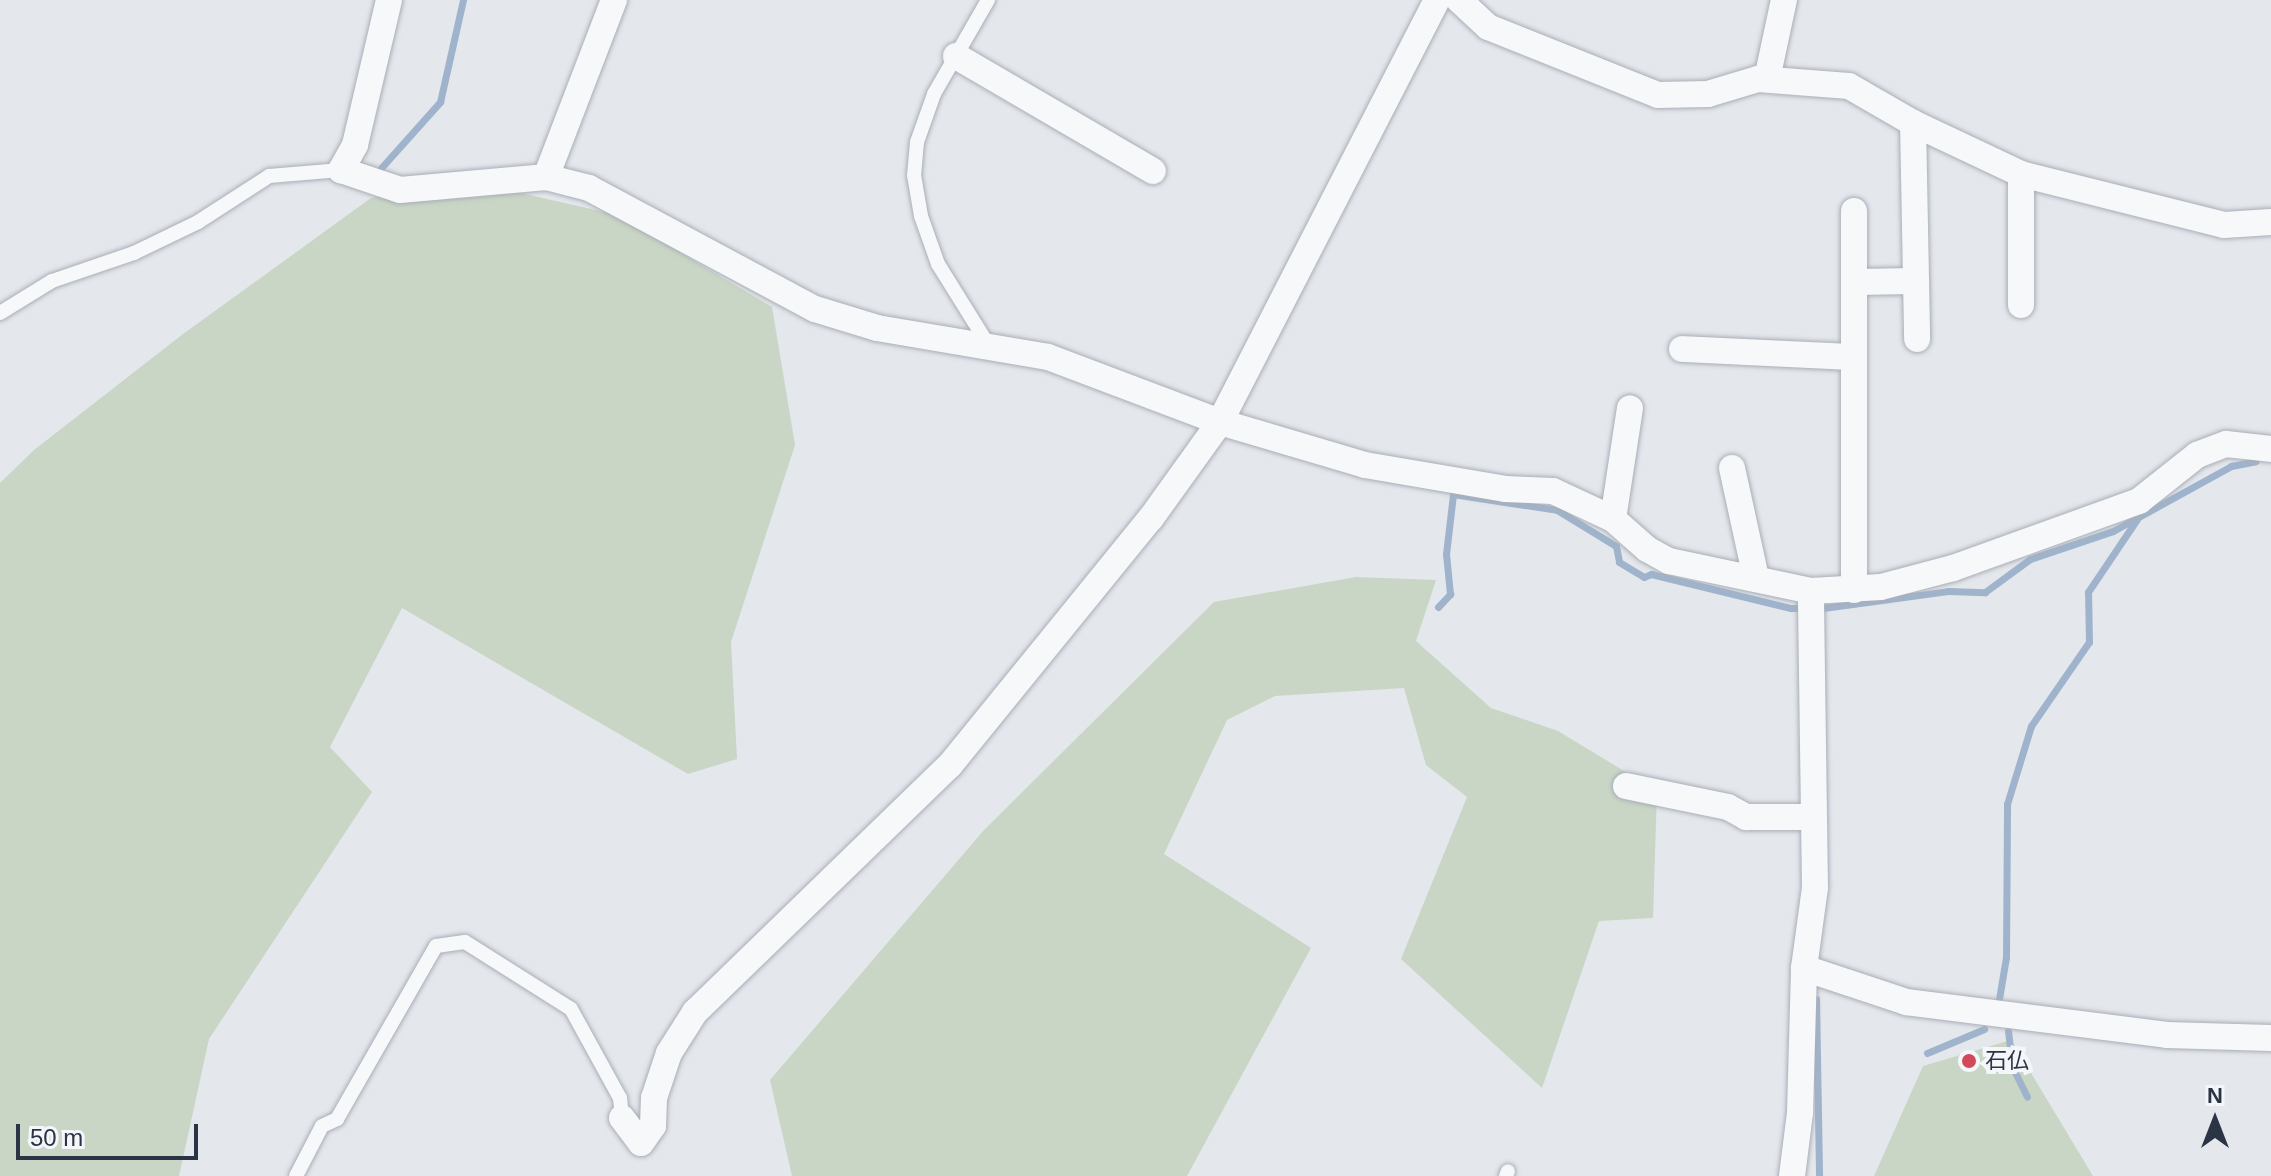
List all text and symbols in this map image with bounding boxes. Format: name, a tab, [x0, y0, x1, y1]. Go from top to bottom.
place label: 石仏	[1985, 1048, 2029, 1074]
marker: 石仏	[1960, 1052, 1978, 1070]
north arrow	[2175, 1080, 2255, 1160]
text: N	[2207, 1083, 2223, 1108]
scale bar	[20, 1108, 202, 1158]
text: 50 m	[30, 1124, 83, 1151]

